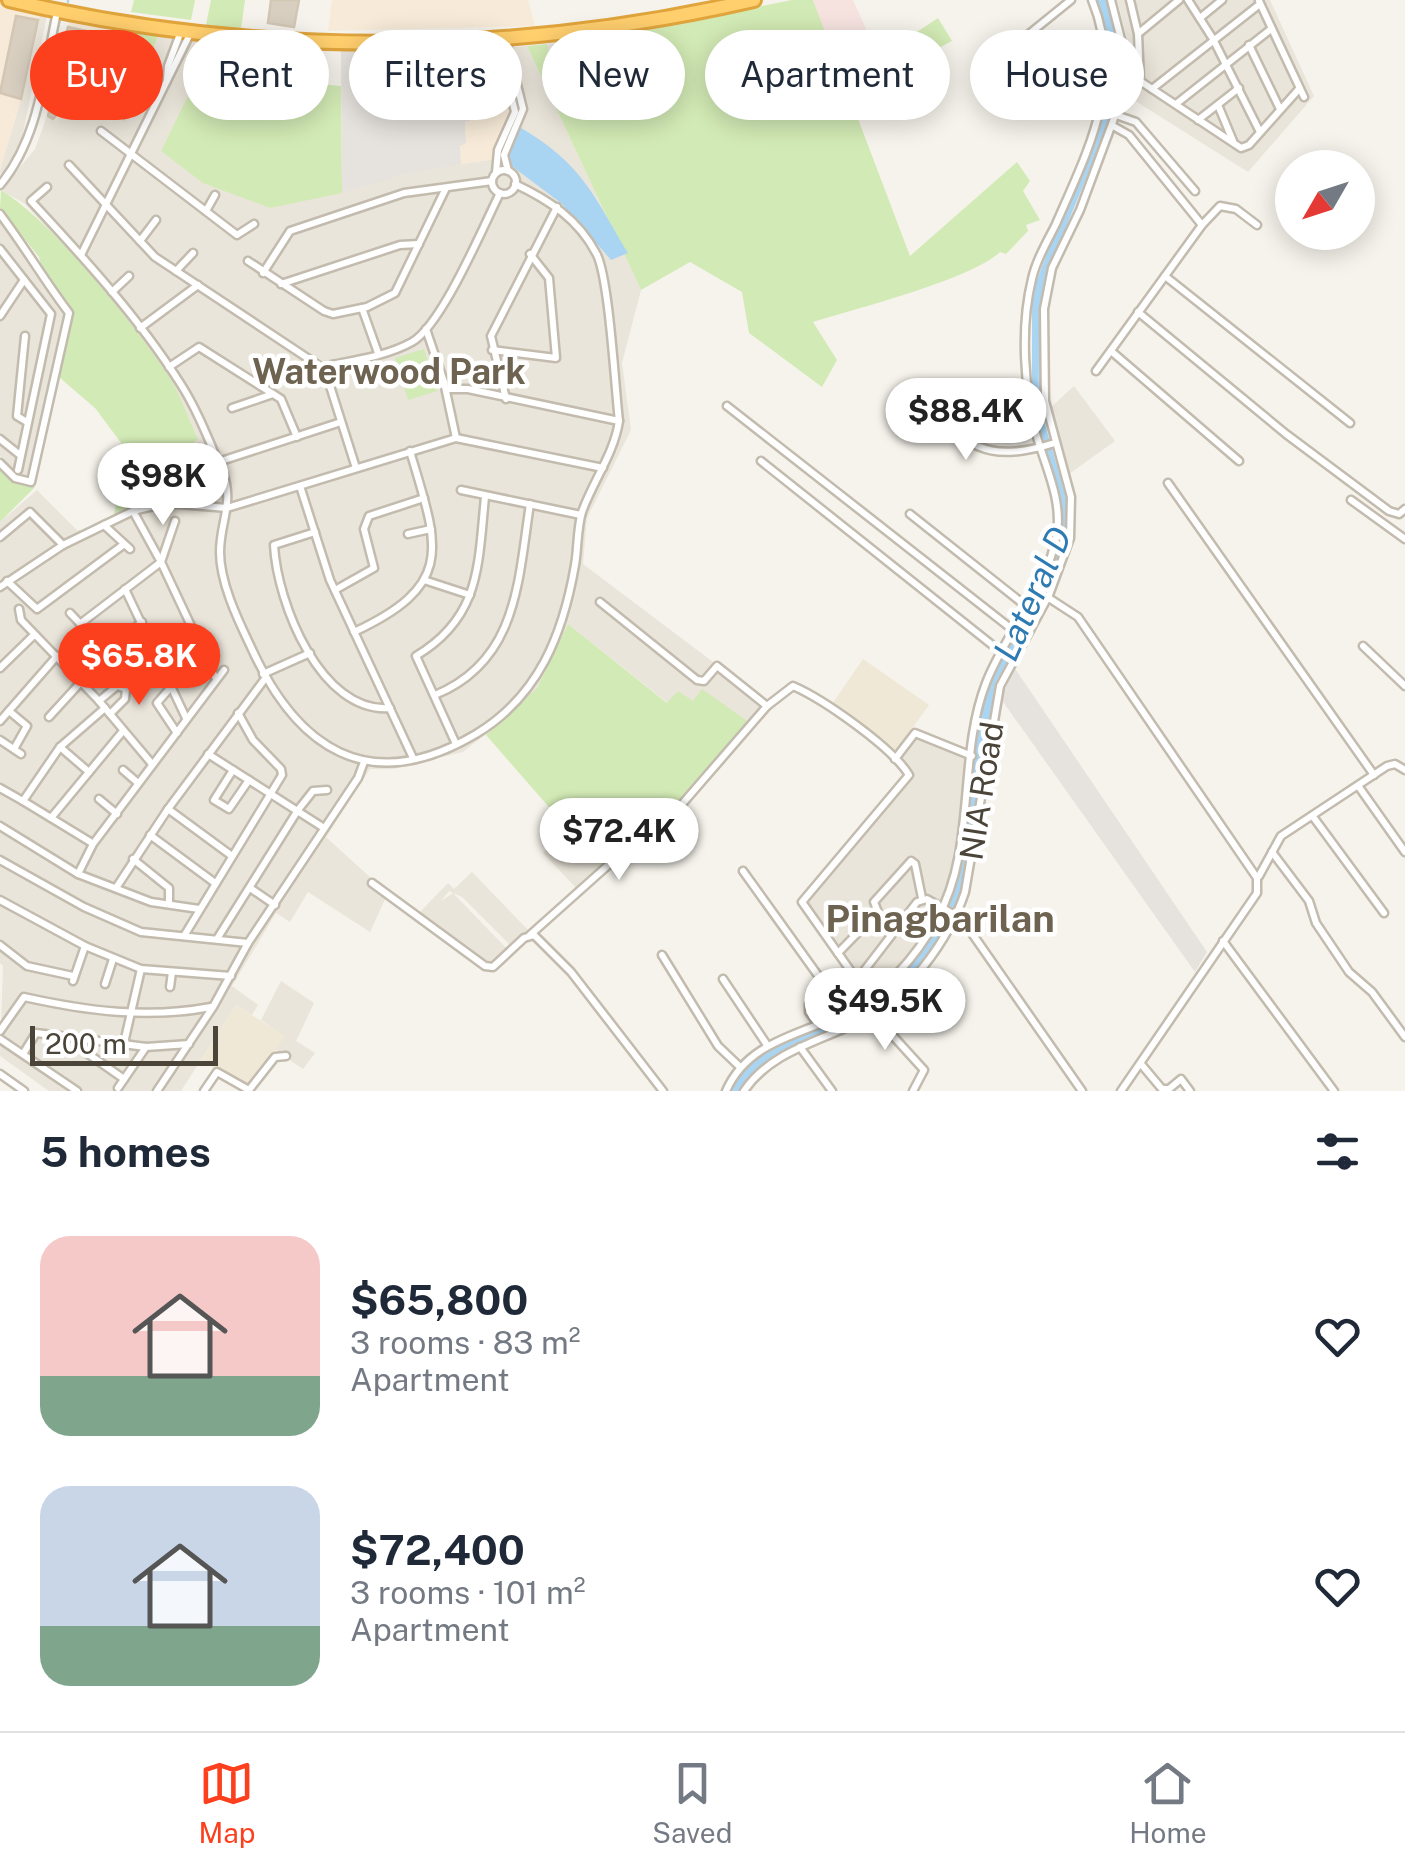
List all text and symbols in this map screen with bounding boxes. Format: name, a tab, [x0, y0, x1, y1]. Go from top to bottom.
chip: Buy	[30, 30, 163, 120]
chip: Rent	[183, 30, 329, 120]
chip: Filters	[349, 30, 522, 120]
chip: New	[542, 30, 685, 120]
chip: Apartment	[705, 30, 950, 120]
chip: House	[970, 30, 1144, 120]
north arrow	[1275, 150, 1375, 250]
map controls	[1275, 150, 1375, 250]
district label: Waterwood Park	[252, 351, 526, 392]
pin: $88.4K	[885, 378, 1047, 463]
text: $88.4K	[907, 392, 1025, 429]
pin: $98K	[104, 443, 222, 528]
text: $98K	[119, 457, 207, 494]
water label: Lateral D	[985, 521, 1080, 667]
pin: $65.8K	[58, 623, 220, 708]
text: $65.8K	[80, 637, 198, 674]
street label: NIA Road	[952, 719, 1011, 863]
pin: $72.4K	[538, 798, 700, 883]
text: $72.4K	[562, 812, 676, 849]
district label: Pinagbarilan	[825, 896, 1055, 941]
pin: $49.5K	[804, 968, 966, 1053]
text: $49.5K	[826, 982, 944, 1019]
scale bar	[30, 1021, 218, 1066]
text: 200 m	[45, 1027, 127, 1060]
icon: filters	[1310, 1124, 1365, 1179]
text: 5 homes	[40, 1127, 211, 1176]
text: $65,800	[350, 1275, 528, 1324]
icon: home	[120, 1276, 240, 1396]
icon: heart	[1310, 1309, 1365, 1364]
text: 3 rooms · 83 m²	[350, 1324, 581, 1361]
text: Apartment	[350, 1361, 510, 1398]
text: $72,400	[350, 1525, 525, 1574]
icon: home	[120, 1526, 240, 1646]
icon: heart	[1310, 1559, 1365, 1614]
text: 3 rooms · 101 m²	[350, 1574, 586, 1611]
text: Apartment	[350, 1611, 510, 1648]
tab: Map	[198, 1756, 255, 1849]
tab: Saved	[652, 1756, 732, 1849]
tab: Home	[1129, 1756, 1207, 1849]

